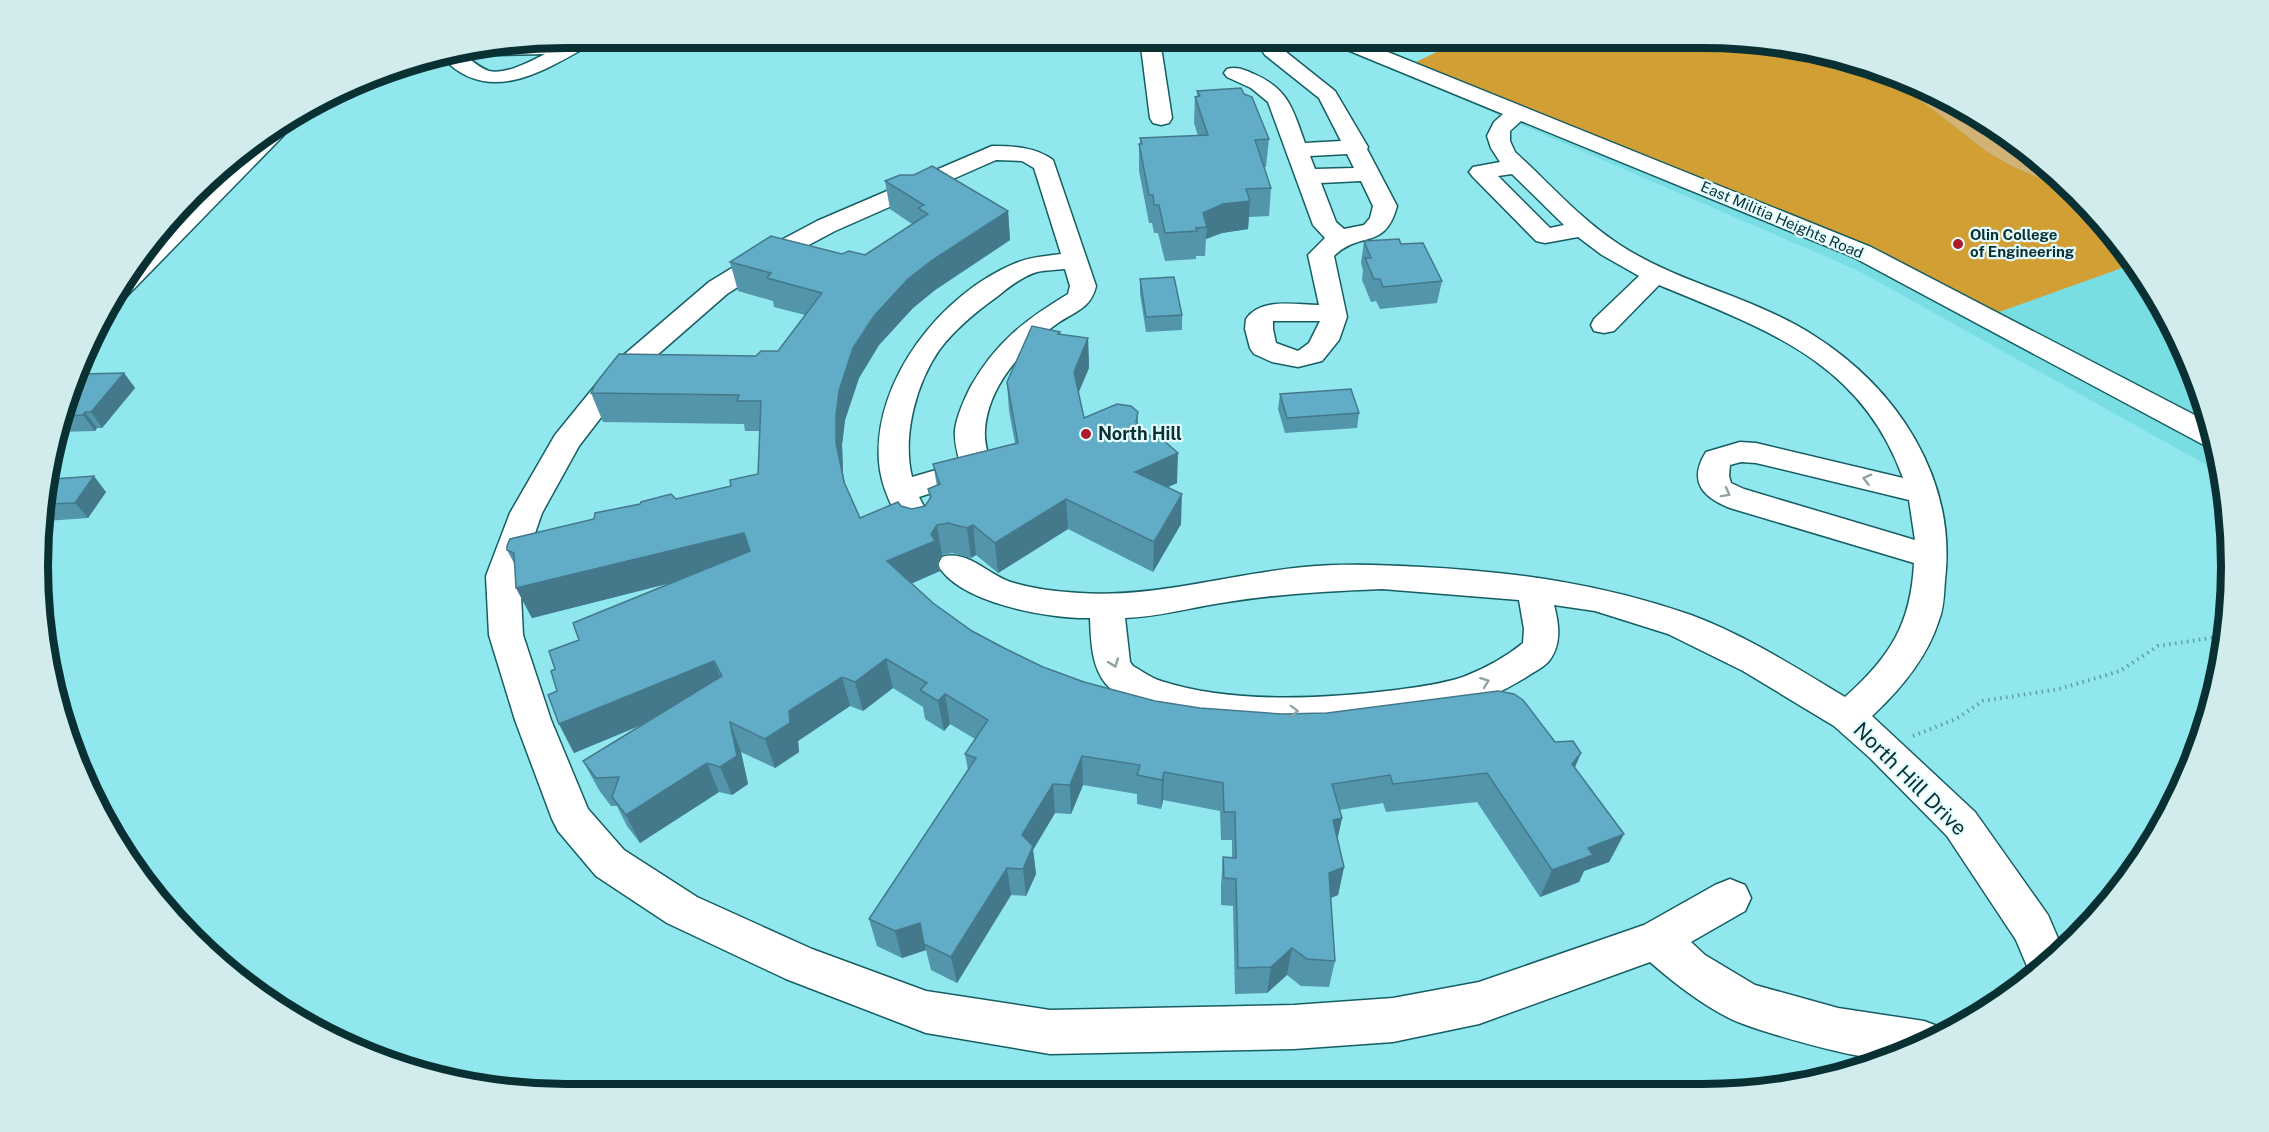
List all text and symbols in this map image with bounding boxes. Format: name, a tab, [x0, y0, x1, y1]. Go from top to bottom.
street label: East Militia Heights Road	[1698, 178, 1866, 262]
place label: Olin College of Engineering	[1970, 226, 2075, 260]
marker: Olin College of Engineering	[1951, 237, 1965, 251]
place label: North Hill	[1098, 423, 1182, 444]
marker: North Hill	[1079, 427, 1093, 441]
one-way arrow	[1862, 474, 1872, 486]
one-way arrow	[1719, 486, 1730, 497]
one-way arrow	[1106, 657, 1119, 668]
one-way arrow	[1480, 677, 1490, 690]
one-way arrow	[1289, 705, 1298, 718]
street label: North Hill Drive	[1848, 717, 1972, 841]

